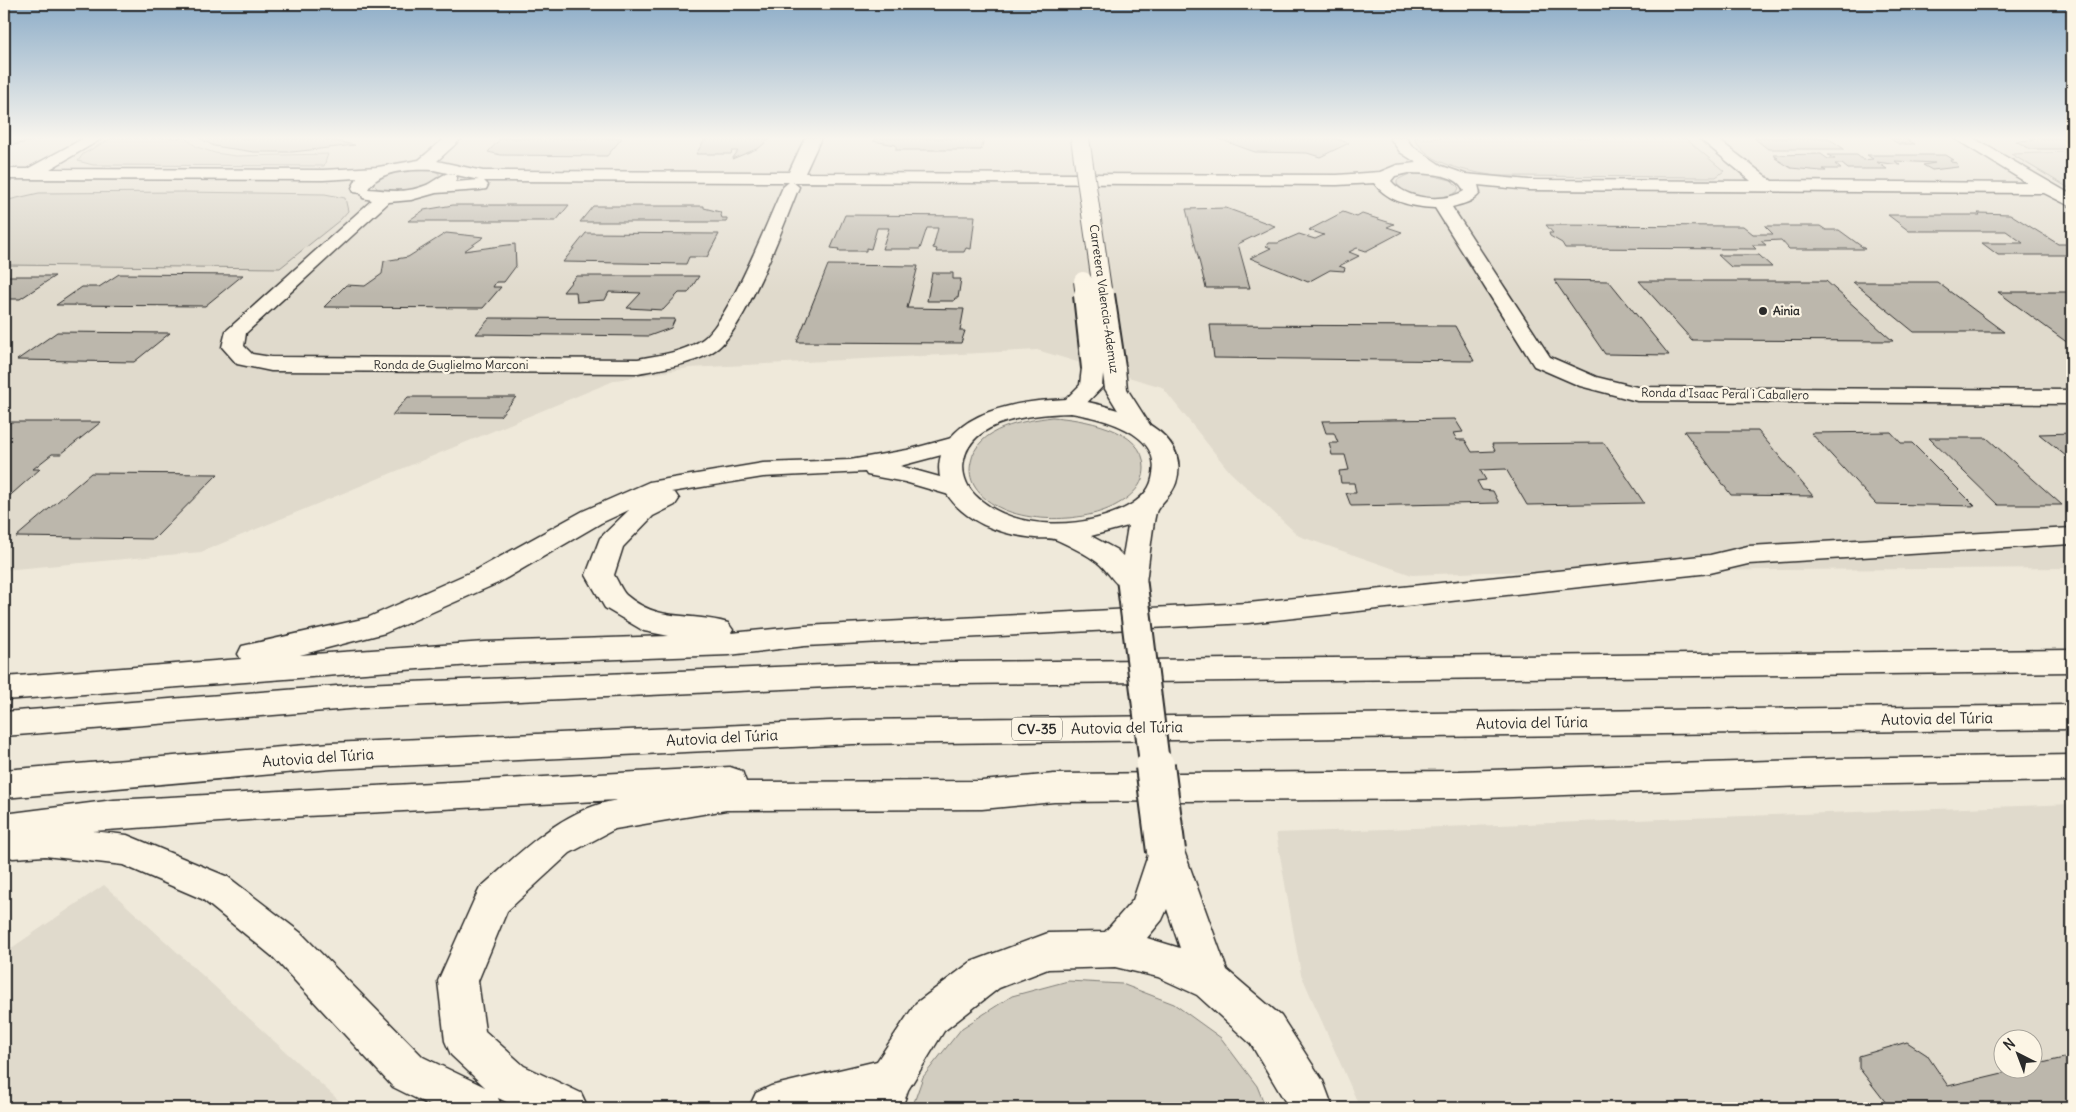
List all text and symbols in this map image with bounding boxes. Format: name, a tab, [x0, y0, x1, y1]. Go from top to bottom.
street label: Carretera Valencia-Ademuz	[1087, 223, 1122, 375]
place label: Ainia	[1773, 303, 1800, 318]
marker: Ainia	[1757, 305, 1769, 317]
street label: Ronda de Guglielmo Marconi	[374, 357, 528, 372]
street label: Ronda d'Isaac Peral i Caballero	[1641, 385, 1809, 402]
street label: Autovia del Túria	[1881, 708, 1994, 729]
street label: Autovia del Túria	[1476, 712, 1589, 733]
street label: Autovia del Túria	[1071, 717, 1184, 738]
road number: CV-35	[1012, 718, 1062, 741]
street label: Autovia del Túria	[666, 725, 779, 750]
street label: Autovia del Túria	[261, 744, 375, 771]
north arrow	[1994, 1030, 2044, 1080]
text: N	[2000, 1034, 2019, 1054]

